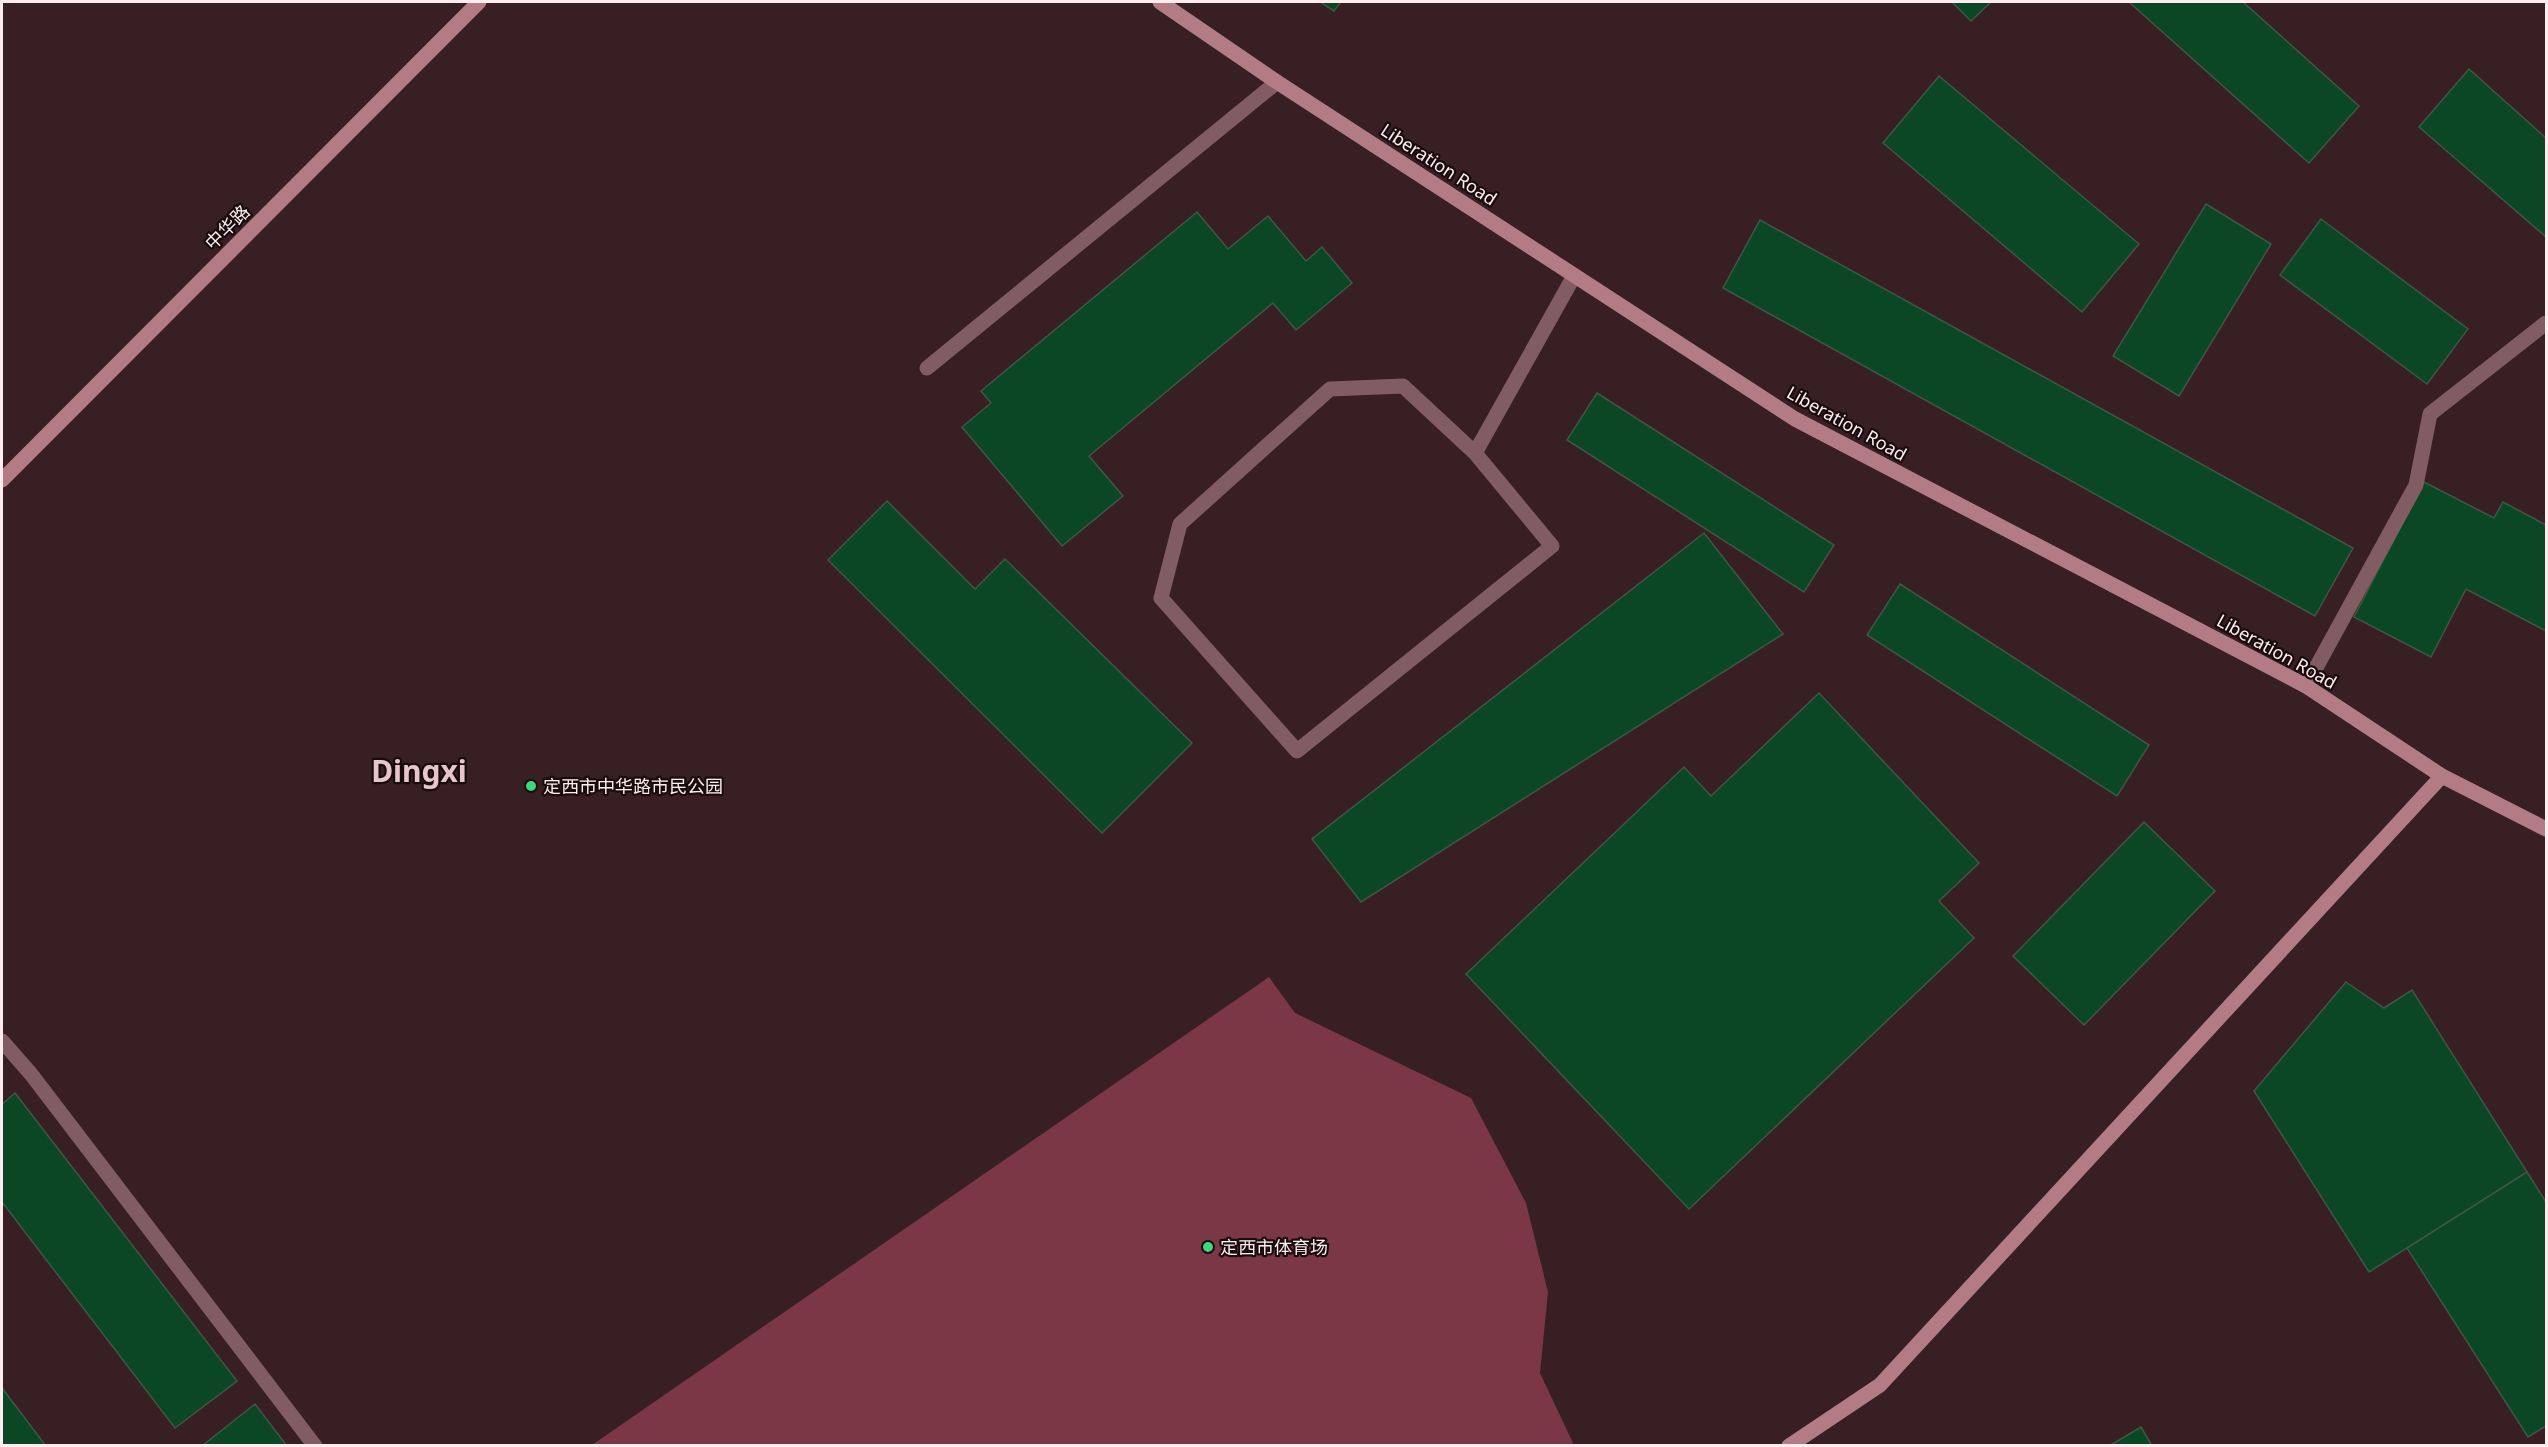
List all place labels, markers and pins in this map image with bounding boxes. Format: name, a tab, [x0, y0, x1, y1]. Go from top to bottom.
place label: 定西市中华路市民公园	[543, 774, 723, 798]
marker: 定西市中华路市民公园	[524, 779, 538, 793]
place label: 定西市体育场	[1220, 1235, 1328, 1259]
marker: 定西市体育场	[1201, 1240, 1215, 1254]

